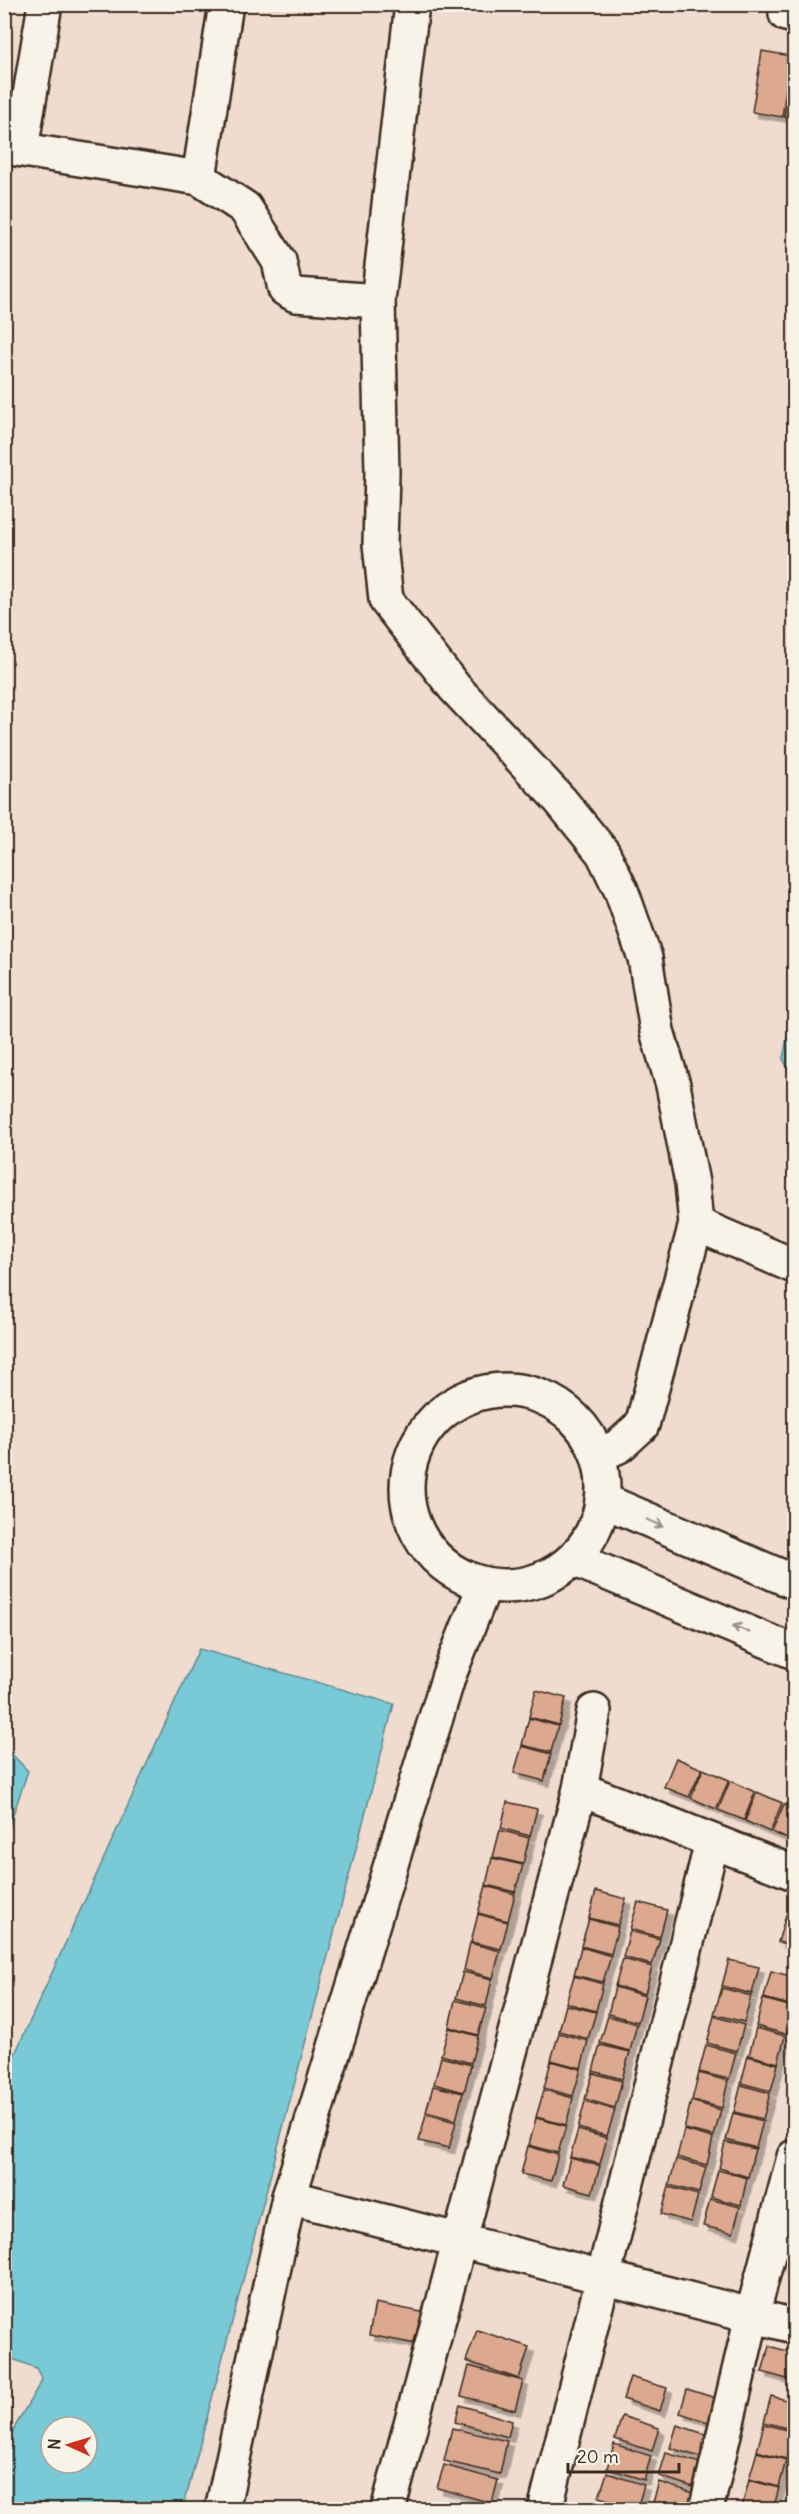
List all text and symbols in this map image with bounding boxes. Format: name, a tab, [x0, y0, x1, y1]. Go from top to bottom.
one-way arrow	[646, 1518, 664, 1529]
one-way arrow	[732, 1623, 750, 1634]
north arrow	[39, 2415, 99, 2475]
scale bar	[568, 2436, 679, 2474]
text: N	[44, 2438, 64, 2450]
text: 20 m	[577, 2445, 619, 2468]

